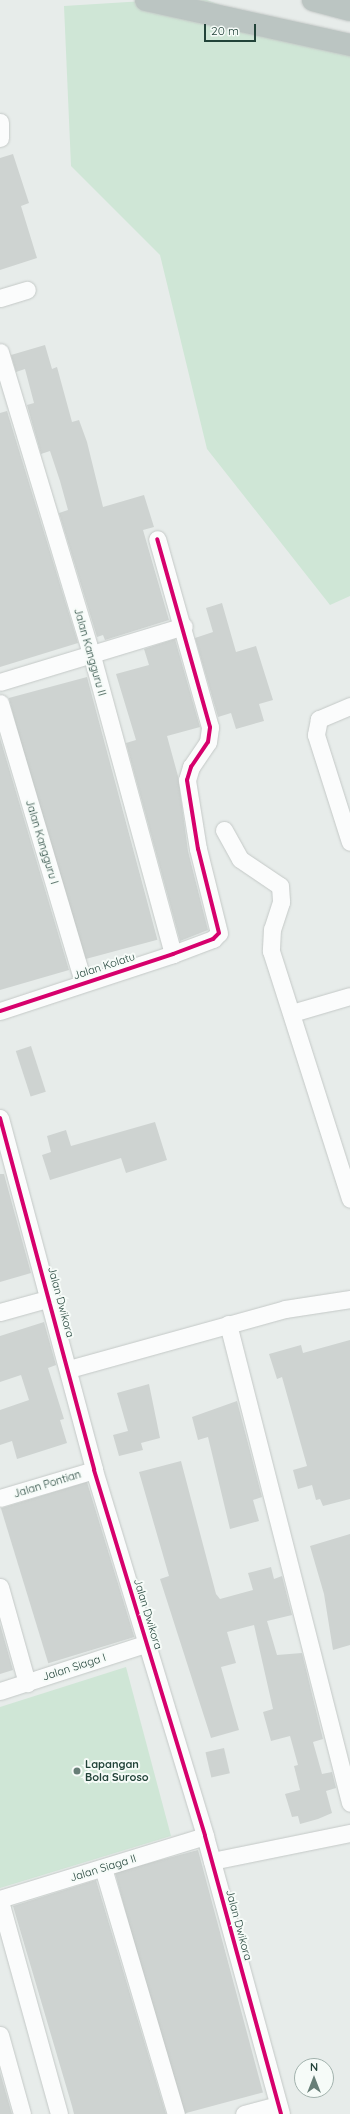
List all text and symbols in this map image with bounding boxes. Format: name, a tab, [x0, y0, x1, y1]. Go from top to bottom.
scale bar	[206, 16, 258, 42]
text: 20 m	[211, 23, 239, 38]
street label: Jalan Kangguru II	[71, 607, 109, 697]
street label: Jalan Kangguru I	[23, 798, 61, 886]
street label: Jalan Kolatu	[71, 950, 137, 982]
street label: Jalan Dwikora	[45, 1265, 77, 1339]
street label: Jalan Pontian	[12, 1467, 82, 1501]
street label: Jalan Dwikora	[131, 1577, 165, 1651]
street label: Jalan Siaga I	[41, 1651, 107, 1683]
place label: Lapangan Bola Suroso	[85, 1758, 149, 1784]
marker: Lapangan Bola Suroso	[72, 1766, 82, 1776]
street label: Jalan Siaga II	[68, 1852, 138, 1884]
street label: Jalan Dwikora	[223, 1888, 255, 1962]
north arrow	[294, 2058, 334, 2098]
text: N	[310, 2060, 318, 2074]

